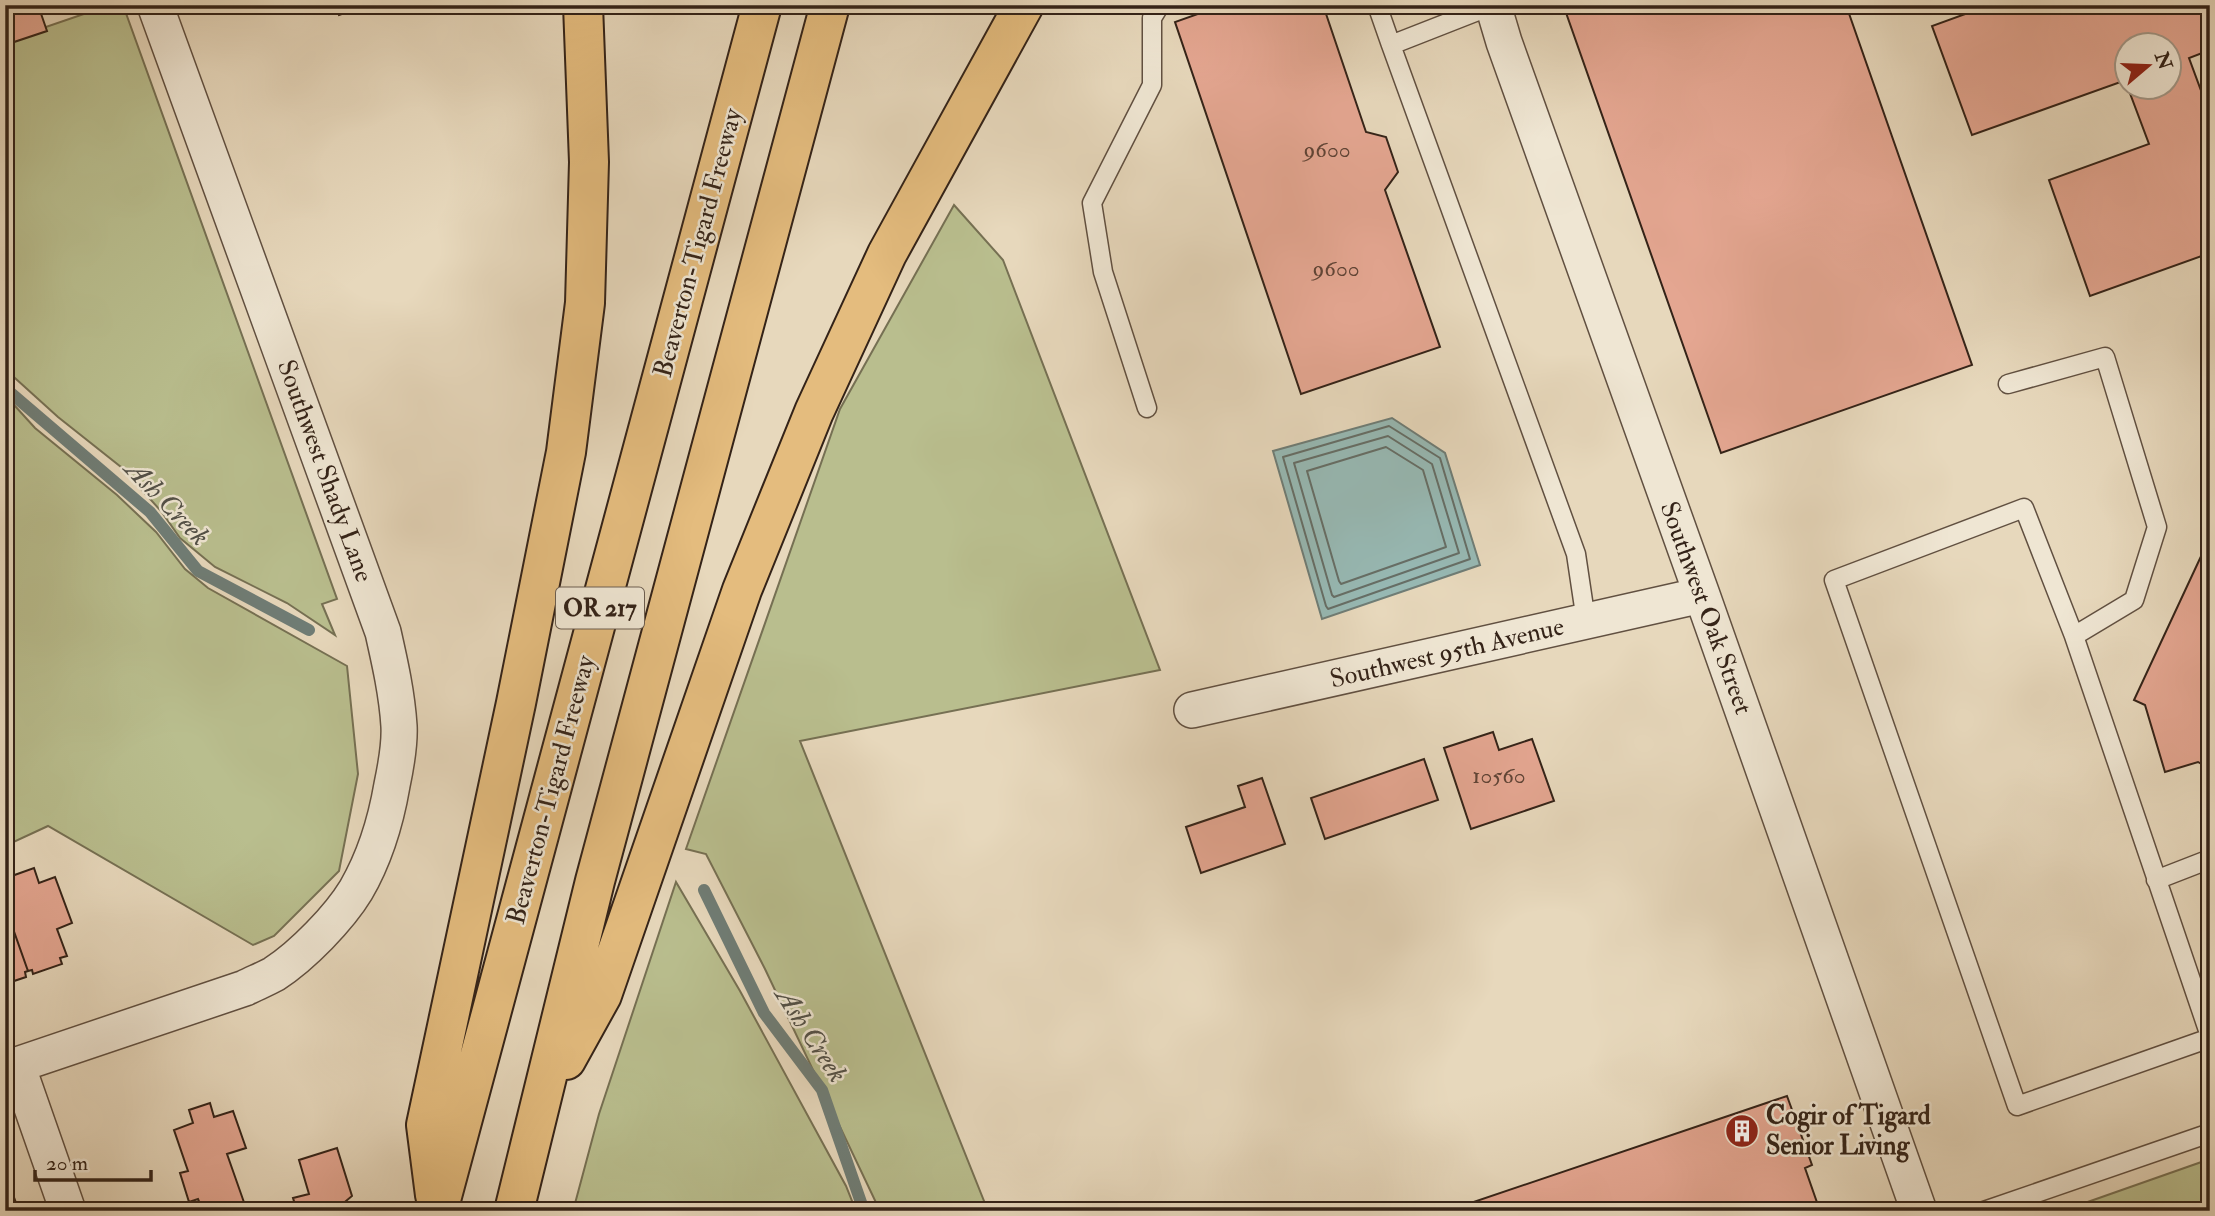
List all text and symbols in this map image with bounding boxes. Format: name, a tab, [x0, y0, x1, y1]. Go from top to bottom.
north arrow	[2114, 32, 2184, 102]
text: N	[2149, 48, 2178, 74]
street label: Beaverton-Tigard Freeway	[647, 105, 749, 381]
house number: 9600	[1302, 135, 1350, 164]
house number: 9600	[1311, 254, 1359, 283]
street label: Southwest Shady Lane	[270, 356, 380, 586]
water label: Ash Creek	[115, 450, 217, 554]
street label: Southwest Oak Street	[1653, 497, 1759, 719]
road number: OR 217	[556, 588, 644, 628]
street label: Southwest 95th Avenue	[1327, 610, 1567, 695]
street label: Beaverton-Tigard Freeway	[500, 652, 602, 928]
house number: 10560	[1472, 761, 1526, 790]
water label: Ash Creek	[766, 978, 855, 1089]
place label: Cogir of Tigard Senior Living	[1766, 1100, 1931, 1163]
building icon: Cogir of Tigard Senior Living	[1723, 1112, 1761, 1150]
scale bar	[35, 1139, 150, 1183]
text: 20 m	[46, 1150, 88, 1177]

